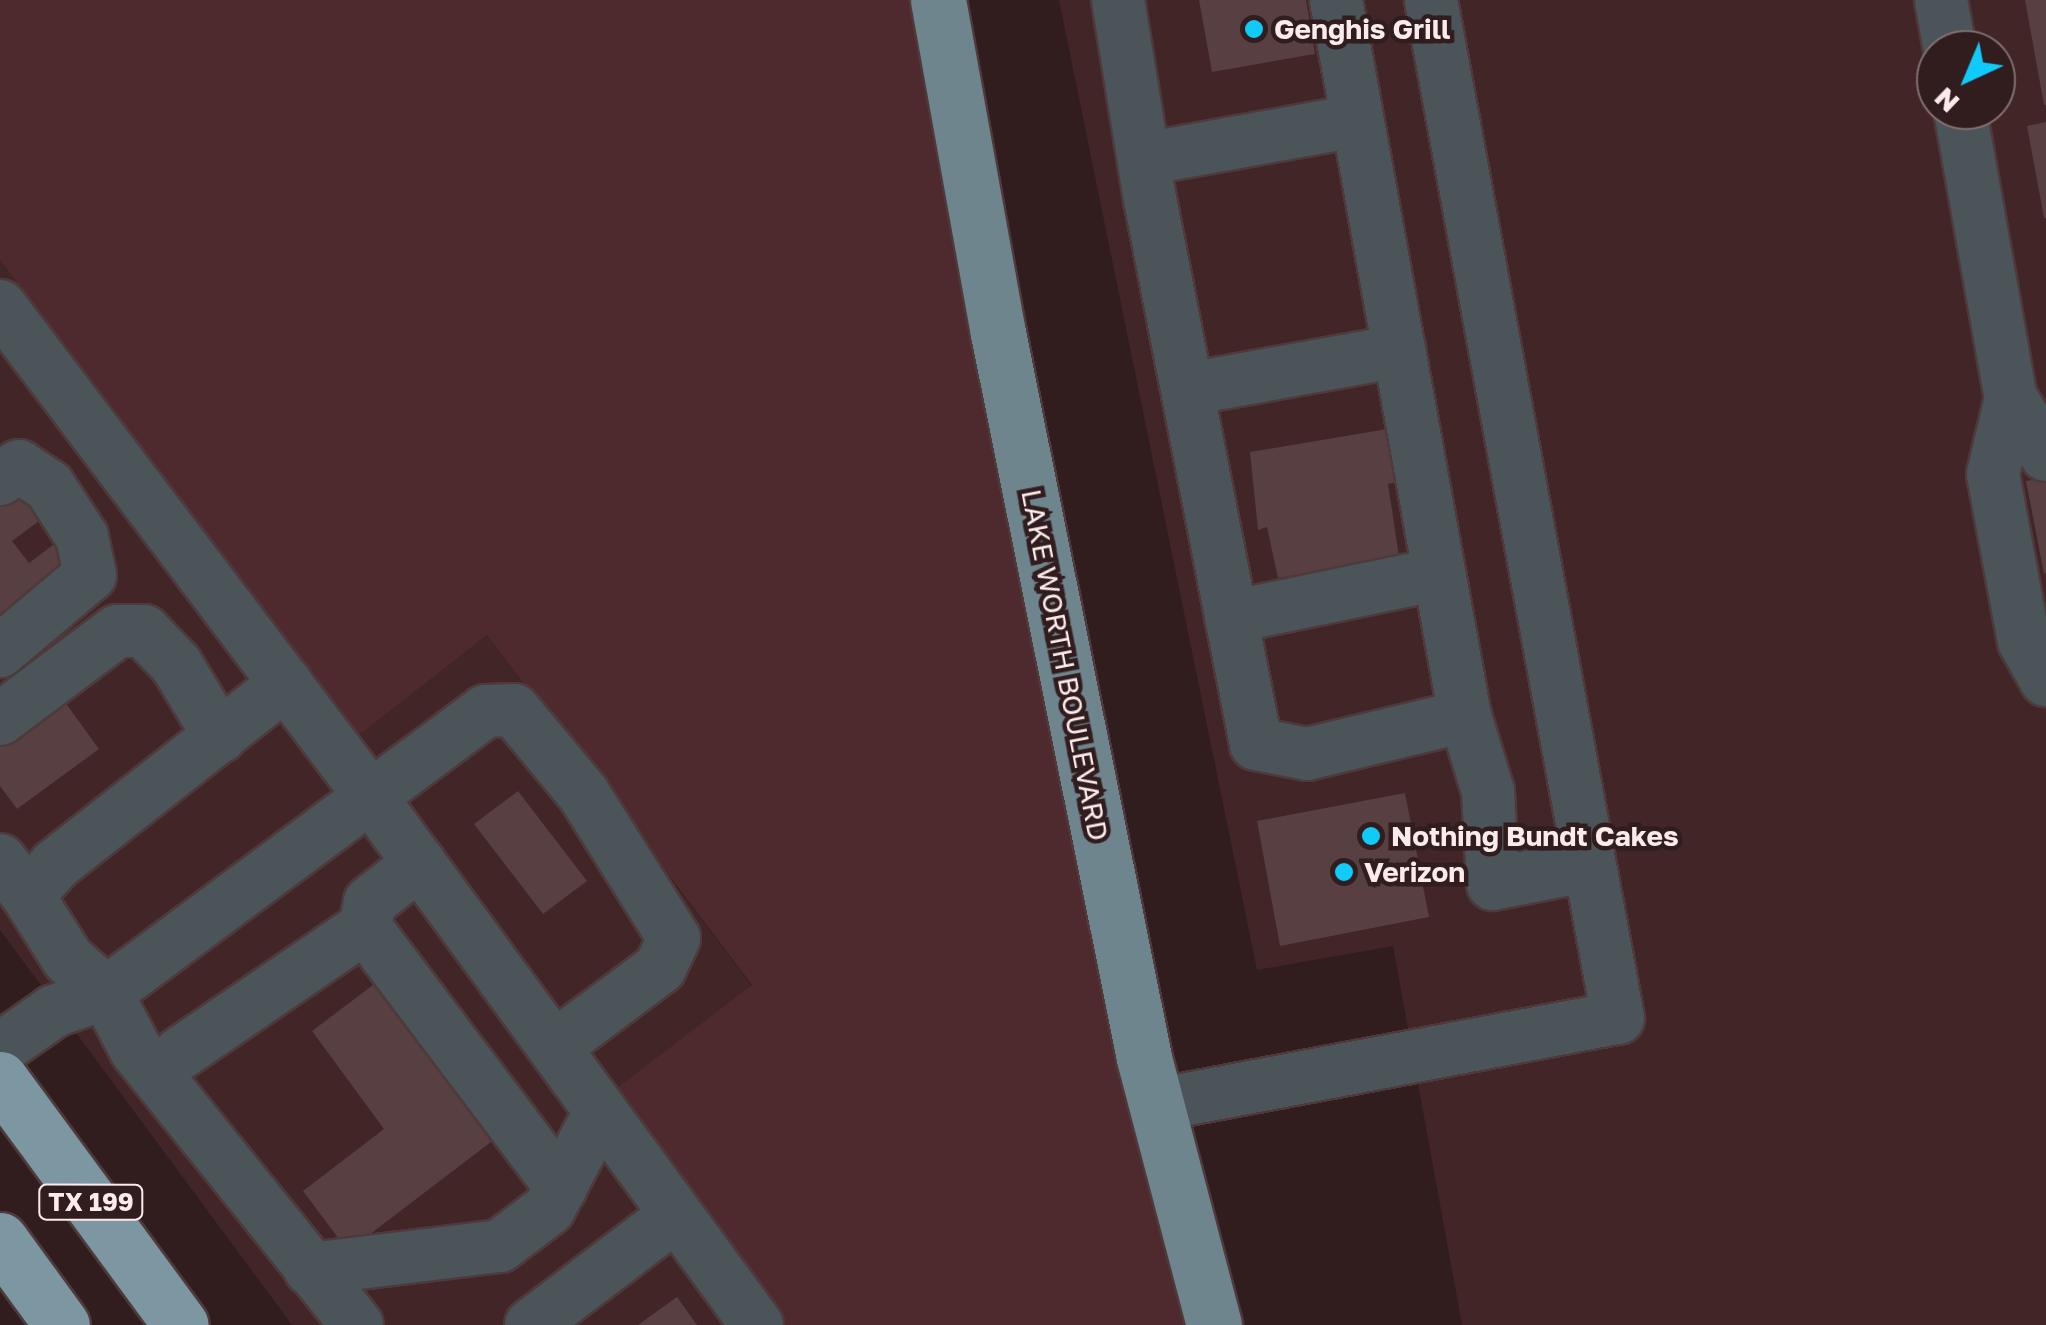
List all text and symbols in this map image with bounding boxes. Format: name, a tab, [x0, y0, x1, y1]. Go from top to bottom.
place label: Genghis Grill	[1274, 12, 1450, 46]
marker: Genghis Grill	[1243, 18, 1265, 40]
north arrow	[1916, 30, 2016, 130]
text: N	[1927, 81, 1965, 120]
street label: LAKE WORTH BOULEVARD	[1014, 486, 1116, 844]
place label: Nothing Bundt Cakes	[1391, 819, 1679, 853]
marker: Nothing Bundt Cakes	[1360, 825, 1382, 847]
place label: Verizon	[1364, 855, 1465, 889]
marker: Verizon	[1333, 861, 1355, 883]
road number: TX 199	[36, 1182, 146, 1222]

